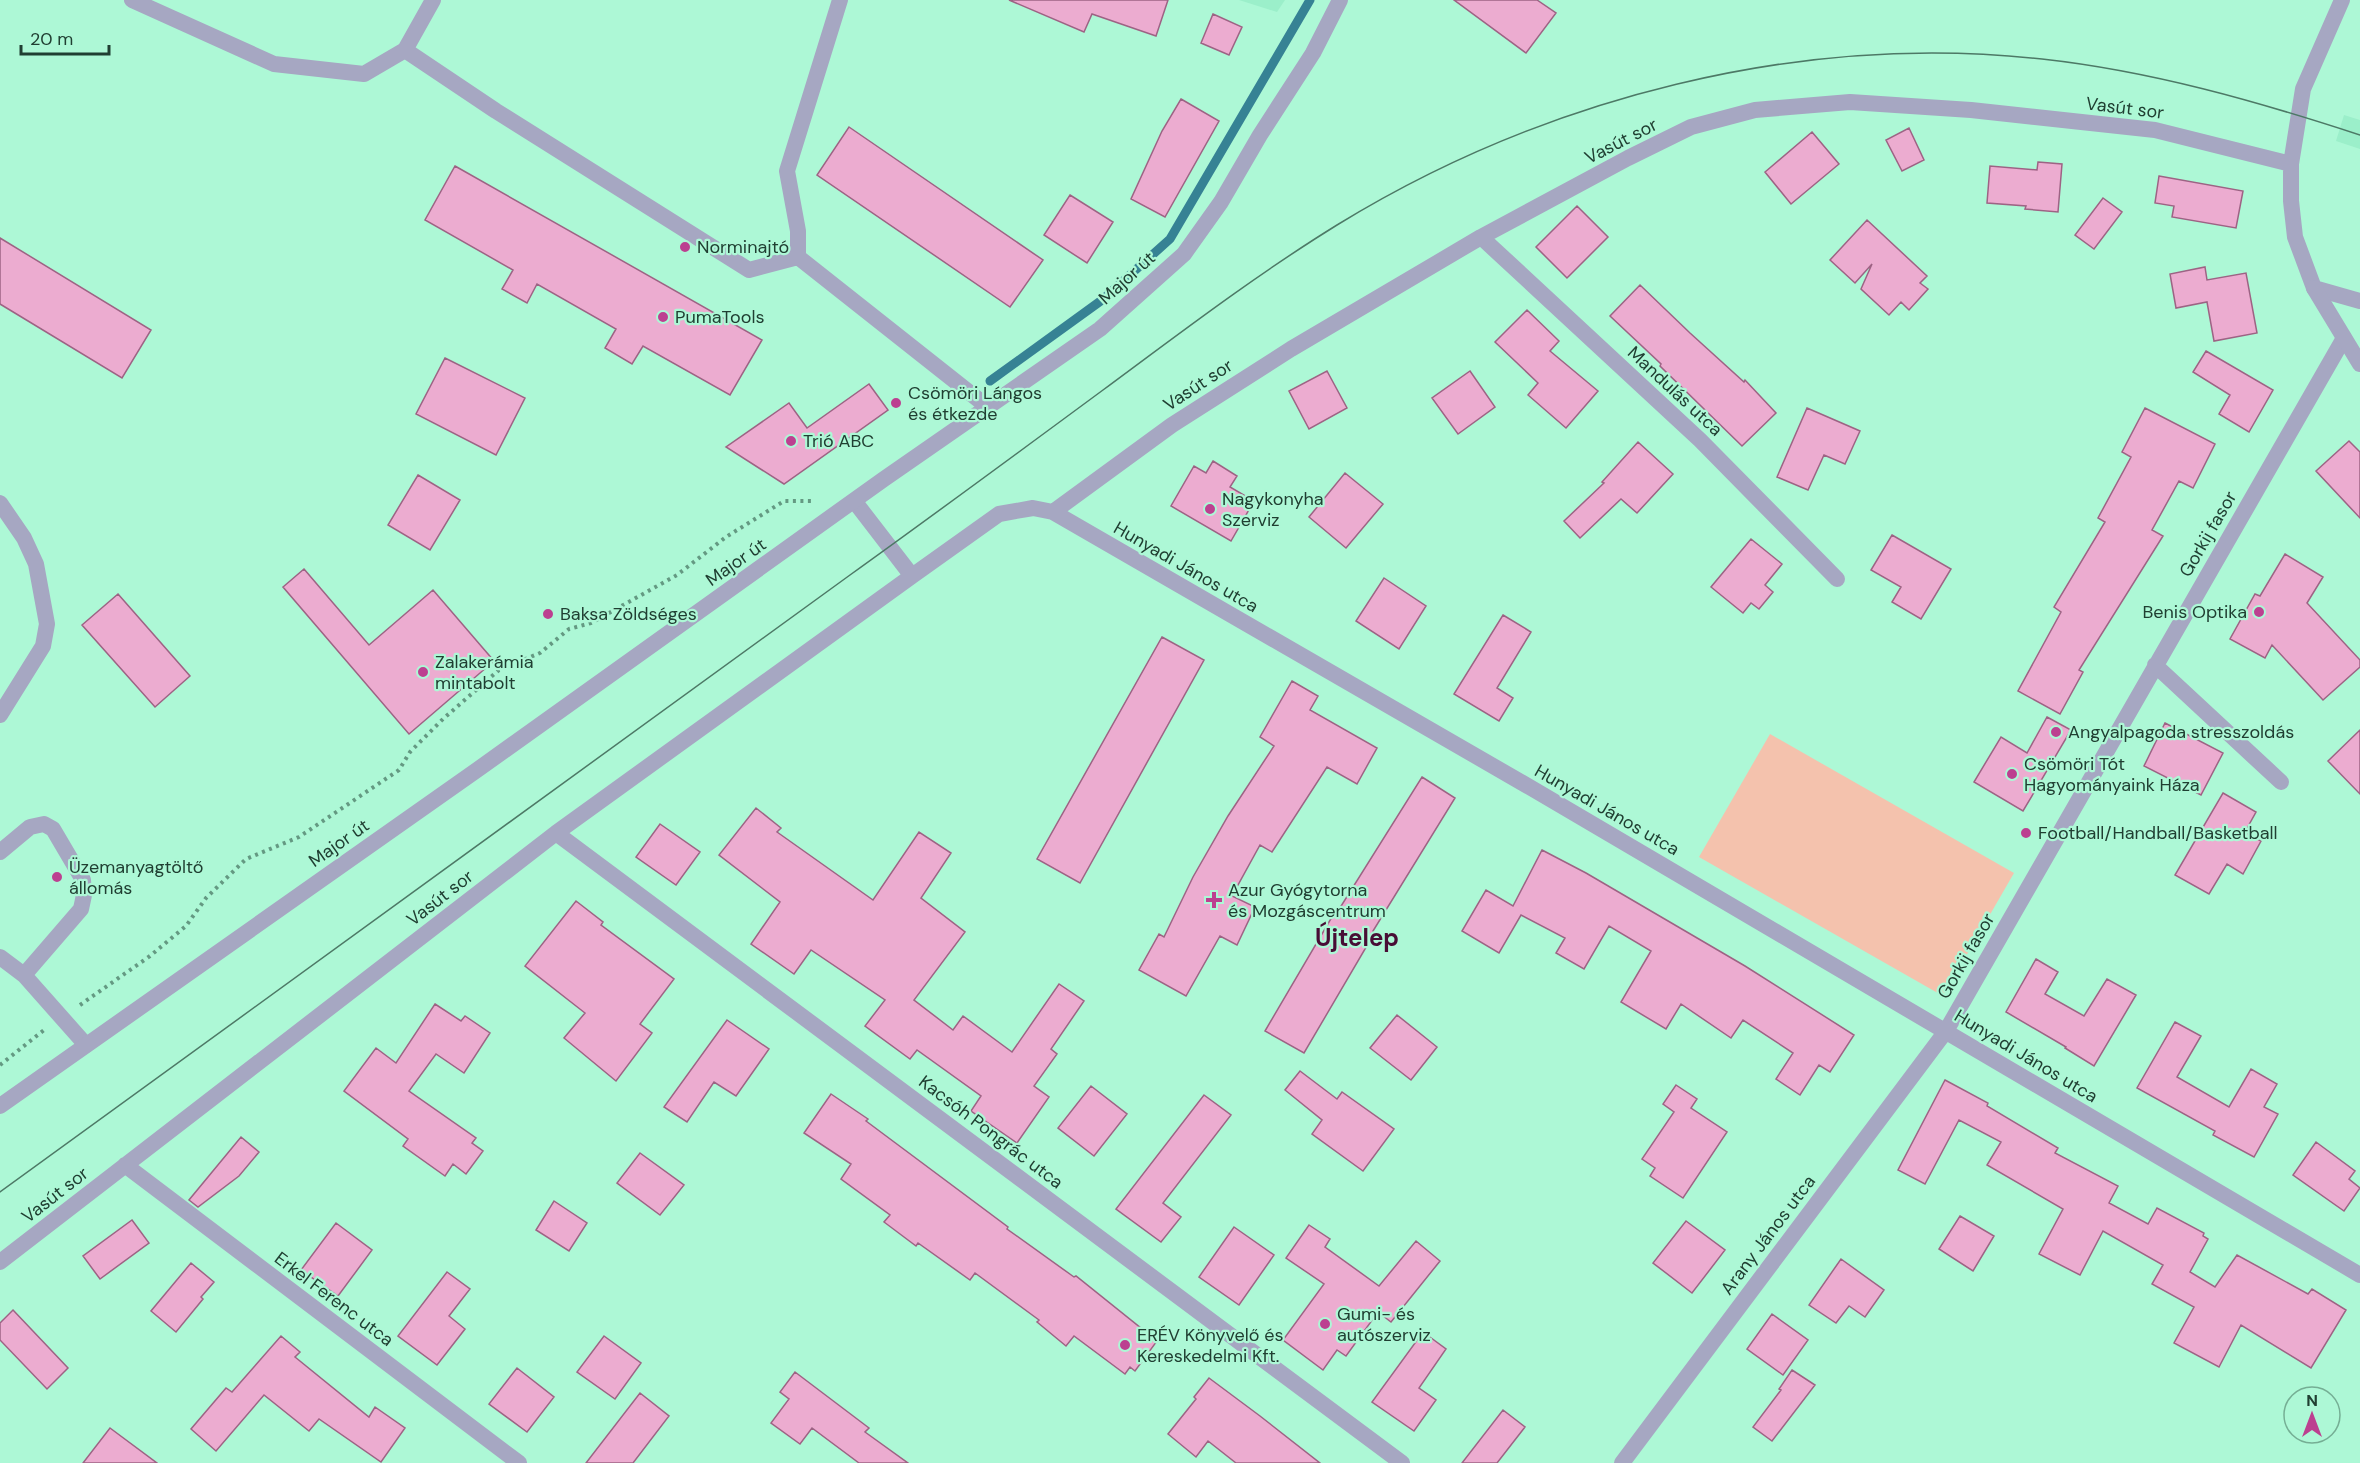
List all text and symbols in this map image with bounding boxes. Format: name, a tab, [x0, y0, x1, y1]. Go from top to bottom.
scale bar	[21, 18, 110, 56]
text: 20 m	[30, 27, 73, 51]
street label: Vasút sor	[2085, 91, 2166, 125]
street label: Vasút sor	[1581, 112, 1662, 169]
place label: Norminajtó	[697, 235, 789, 259]
marker: Norminajtó	[678, 240, 692, 254]
street label: Major út	[1093, 246, 1161, 310]
place label: PumaTools	[675, 305, 764, 329]
marker: PumaTools	[656, 310, 670, 324]
street label: Mandulás utca	[1622, 341, 1728, 441]
street label: Vasút sor	[1159, 353, 1238, 416]
place label: Csömöri Lángos és étkezde	[908, 381, 1042, 426]
marker: Csömöri Lángos és étkezde	[889, 396, 903, 410]
place label: Trió ABC	[803, 429, 874, 453]
marker: Trió ABC	[784, 434, 798, 448]
street label: Gorkij fasor	[2174, 486, 2242, 581]
place label: Nagykonyha Szerviz	[1222, 487, 1324, 532]
marker: Nagykonyha Szerviz	[1203, 502, 1217, 516]
street label: Hunyadi János utca	[1109, 516, 1263, 618]
street label: Major út	[701, 532, 771, 592]
place label: Benis Optika	[2142, 600, 2247, 624]
place label: Baksa Zöldséges	[560, 602, 697, 626]
marker: Benis Optika	[2252, 605, 2266, 619]
marker: Baksa Zöldséges	[541, 607, 555, 621]
place label: Zalakerámia mintabolt	[435, 650, 534, 695]
marker: Zalakerámia mintabolt	[416, 665, 430, 679]
place label: Angyalpagoda stresszoldás	[2068, 720, 2294, 744]
marker: Angyalpagoda stresszoldás	[2049, 725, 2063, 739]
place label: Csömöri Tót Hagyományaink Háza	[2024, 752, 2200, 797]
street label: Hunyadi János utca	[1530, 759, 1684, 861]
marker: Csömöri Tót Hagyományaink Háza	[2005, 767, 2019, 781]
street label: Major út	[304, 813, 374, 873]
place label: Football/Handball/Basketball	[2038, 821, 2277, 845]
marker: Football/Handball/Basketball	[2019, 826, 2033, 840]
place label: Üzemanyagtöltő állomás	[69, 855, 203, 900]
street label: Vasút sor	[402, 864, 479, 932]
marker: Üzemanyagtöltő állomás	[50, 870, 64, 884]
place label: Azur Gyógytorna és Mozgáscentrum	[1228, 878, 1386, 923]
marker: Azur Gyógytorna és Mozgáscentrum	[1205, 891, 1223, 909]
street label: Gorkij fasor	[1932, 908, 2000, 1003]
district label: Újtelep	[1315, 921, 1399, 953]
street label: Hunyadi János utca	[1950, 1004, 2102, 1108]
street label: Kacsóh Pongrác utca	[914, 1070, 1068, 1194]
street label: Vasút sor	[17, 1161, 94, 1229]
street label: Arany János utca	[1715, 1170, 1821, 1300]
street label: Erkel Ferenc utca	[270, 1246, 398, 1352]
place label: Gumi- és autószerviz	[1337, 1302, 1431, 1347]
marker: Gumi- és autószerviz	[1318, 1317, 1332, 1331]
place label: ERÉV Könyvelő és Kereskedelmi Kft.	[1137, 1323, 1284, 1368]
marker: ERÉV Könyvelő és Kereskedelmi Kft.	[1118, 1338, 1132, 1352]
north arrow	[2282, 1385, 2342, 1445]
text: N	[2306, 1390, 2318, 1411]

